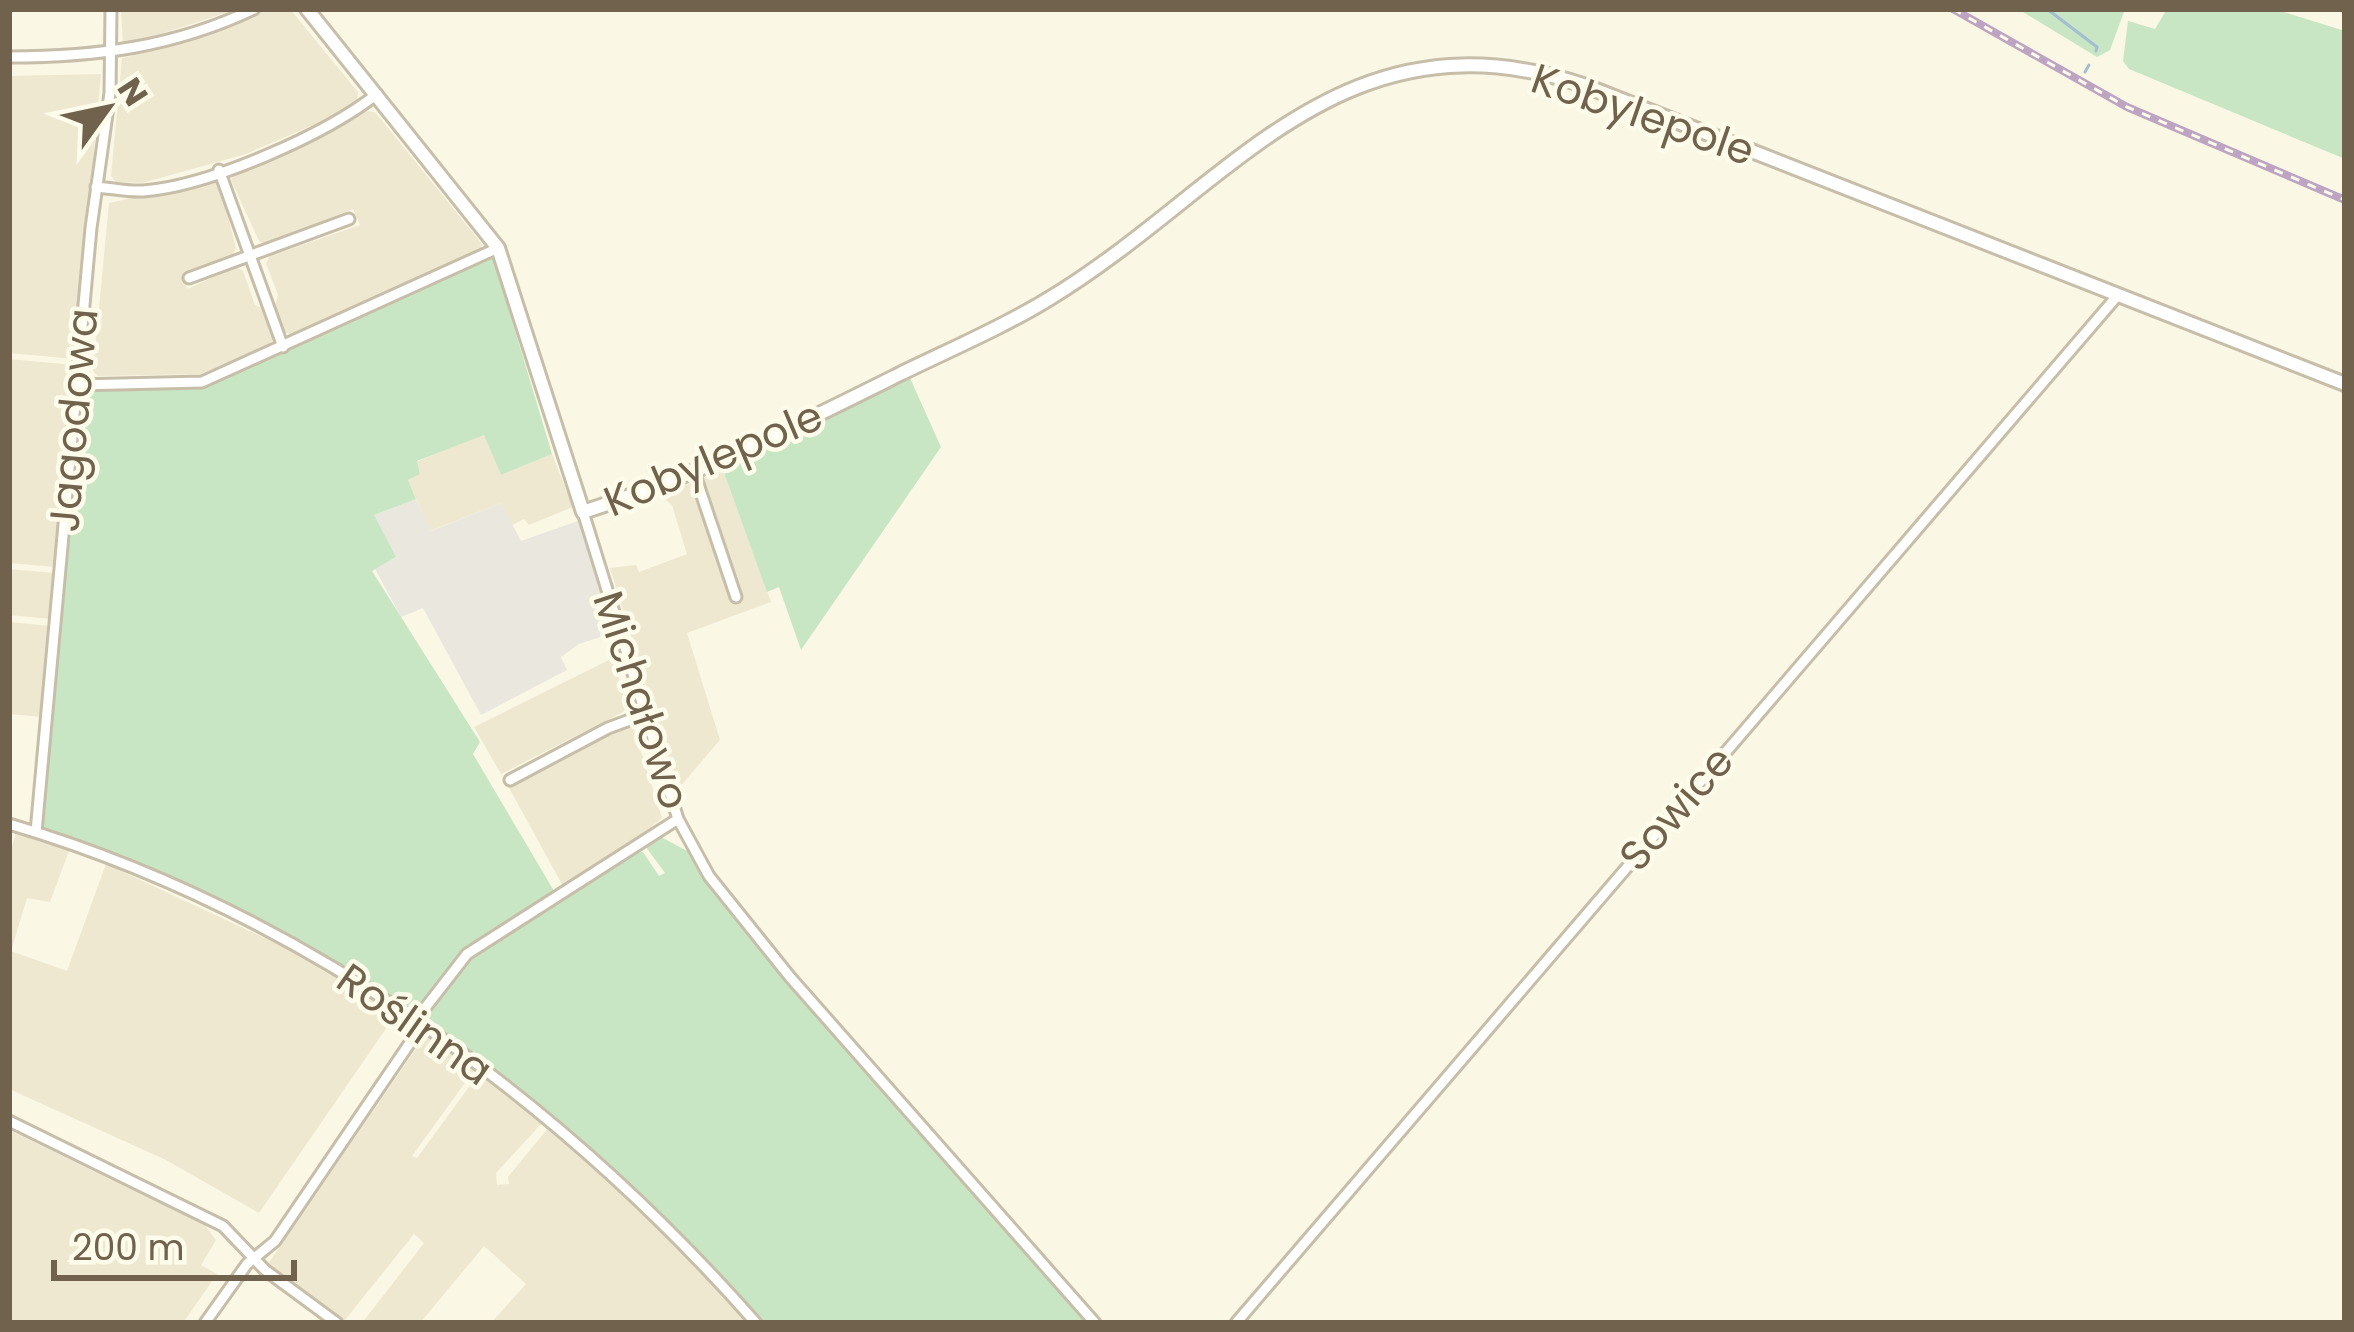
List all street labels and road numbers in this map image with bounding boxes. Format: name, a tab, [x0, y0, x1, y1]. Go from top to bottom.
street label: Kobylepole	[1524, 49, 1762, 180]
street label: Jagodowa	[34, 306, 113, 534]
street label: Kobylepole	[595, 386, 832, 531]
street label: Michałowo	[579, 584, 705, 817]
street label: Sowice	[1606, 733, 1747, 883]
street label: Roślinna	[325, 949, 504, 1099]

